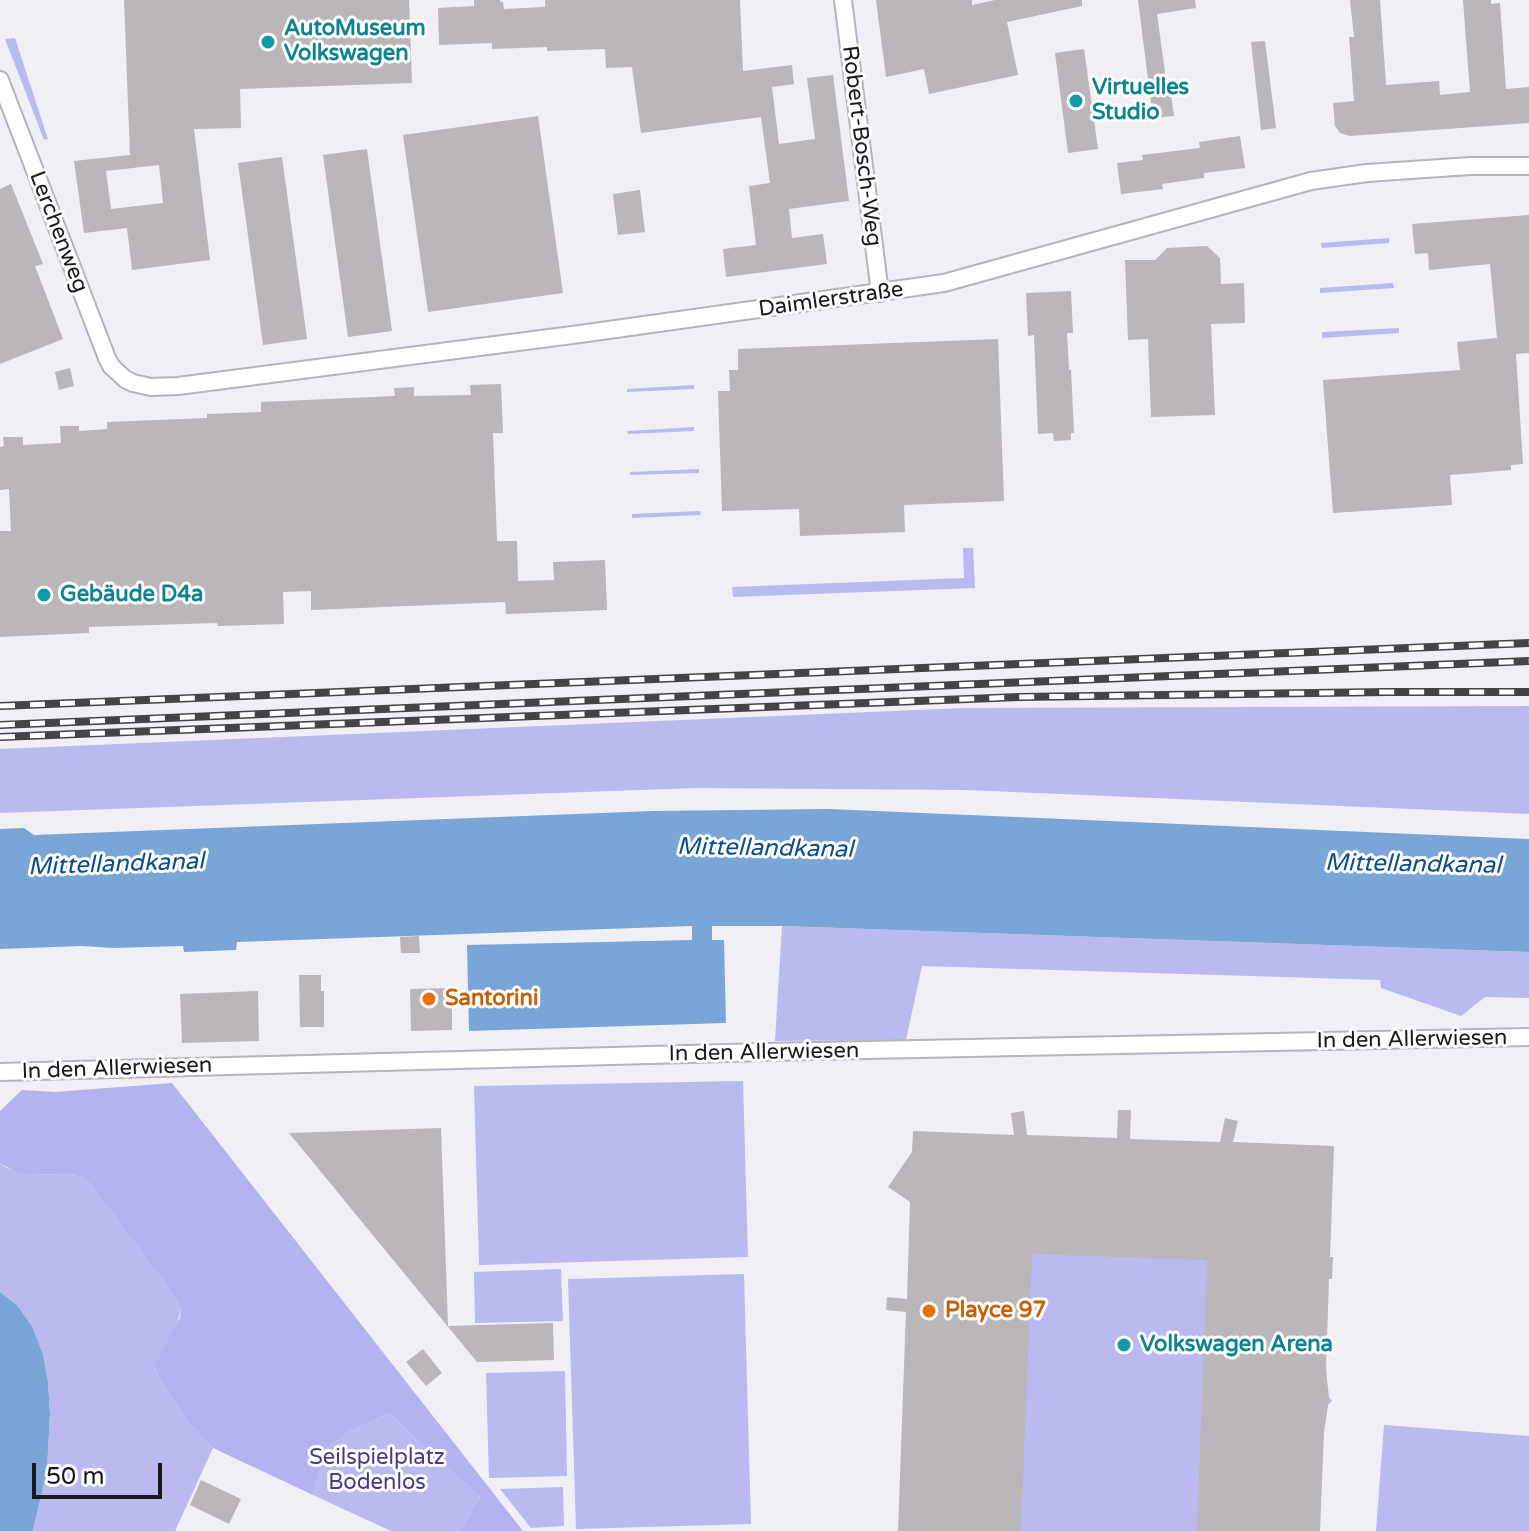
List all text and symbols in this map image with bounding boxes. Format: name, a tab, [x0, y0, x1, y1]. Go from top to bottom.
place label: AutoMuseum Volkswagen	[284, 16, 426, 68]
marker: AutoMuseum Volkswagen	[259, 33, 277, 51]
street label: Robert-Bosch-Weg	[836, 44, 886, 248]
place label: Virtuelles Studio	[1092, 75, 1189, 126]
marker: Virtuelles Studio	[1067, 92, 1085, 110]
street label: Lerchenweg	[23, 168, 93, 296]
street label: Daimlerstraße	[757, 277, 905, 323]
place label: Gebäude D4a	[60, 582, 203, 608]
marker: Gebäude D4a	[35, 586, 53, 604]
water label: Mittellandkanal	[677, 833, 853, 865]
water label: Mittellandkanal	[27, 848, 205, 882]
water label: Mittellandkanal	[1325, 849, 1501, 881]
place label: Santorini	[445, 986, 538, 1012]
marker: Santorini	[420, 990, 438, 1008]
street label: In den Allerwiesen	[1317, 1025, 1507, 1055]
street label: In den Allerwiesen	[669, 1038, 859, 1068]
street label: In den Allerwiesen	[21, 1052, 213, 1086]
place label: Playce 97	[945, 1298, 1046, 1324]
marker: Playce 97	[920, 1302, 938, 1320]
place label: Volkswagen Arena	[1140, 1332, 1333, 1358]
marker: Volkswagen Arena	[1115, 1336, 1133, 1354]
park label: Seilspielplatz Bodenlos	[309, 1445, 445, 1496]
scale bar	[36, 1447, 166, 1497]
text: 50 m	[46, 1462, 104, 1491]

